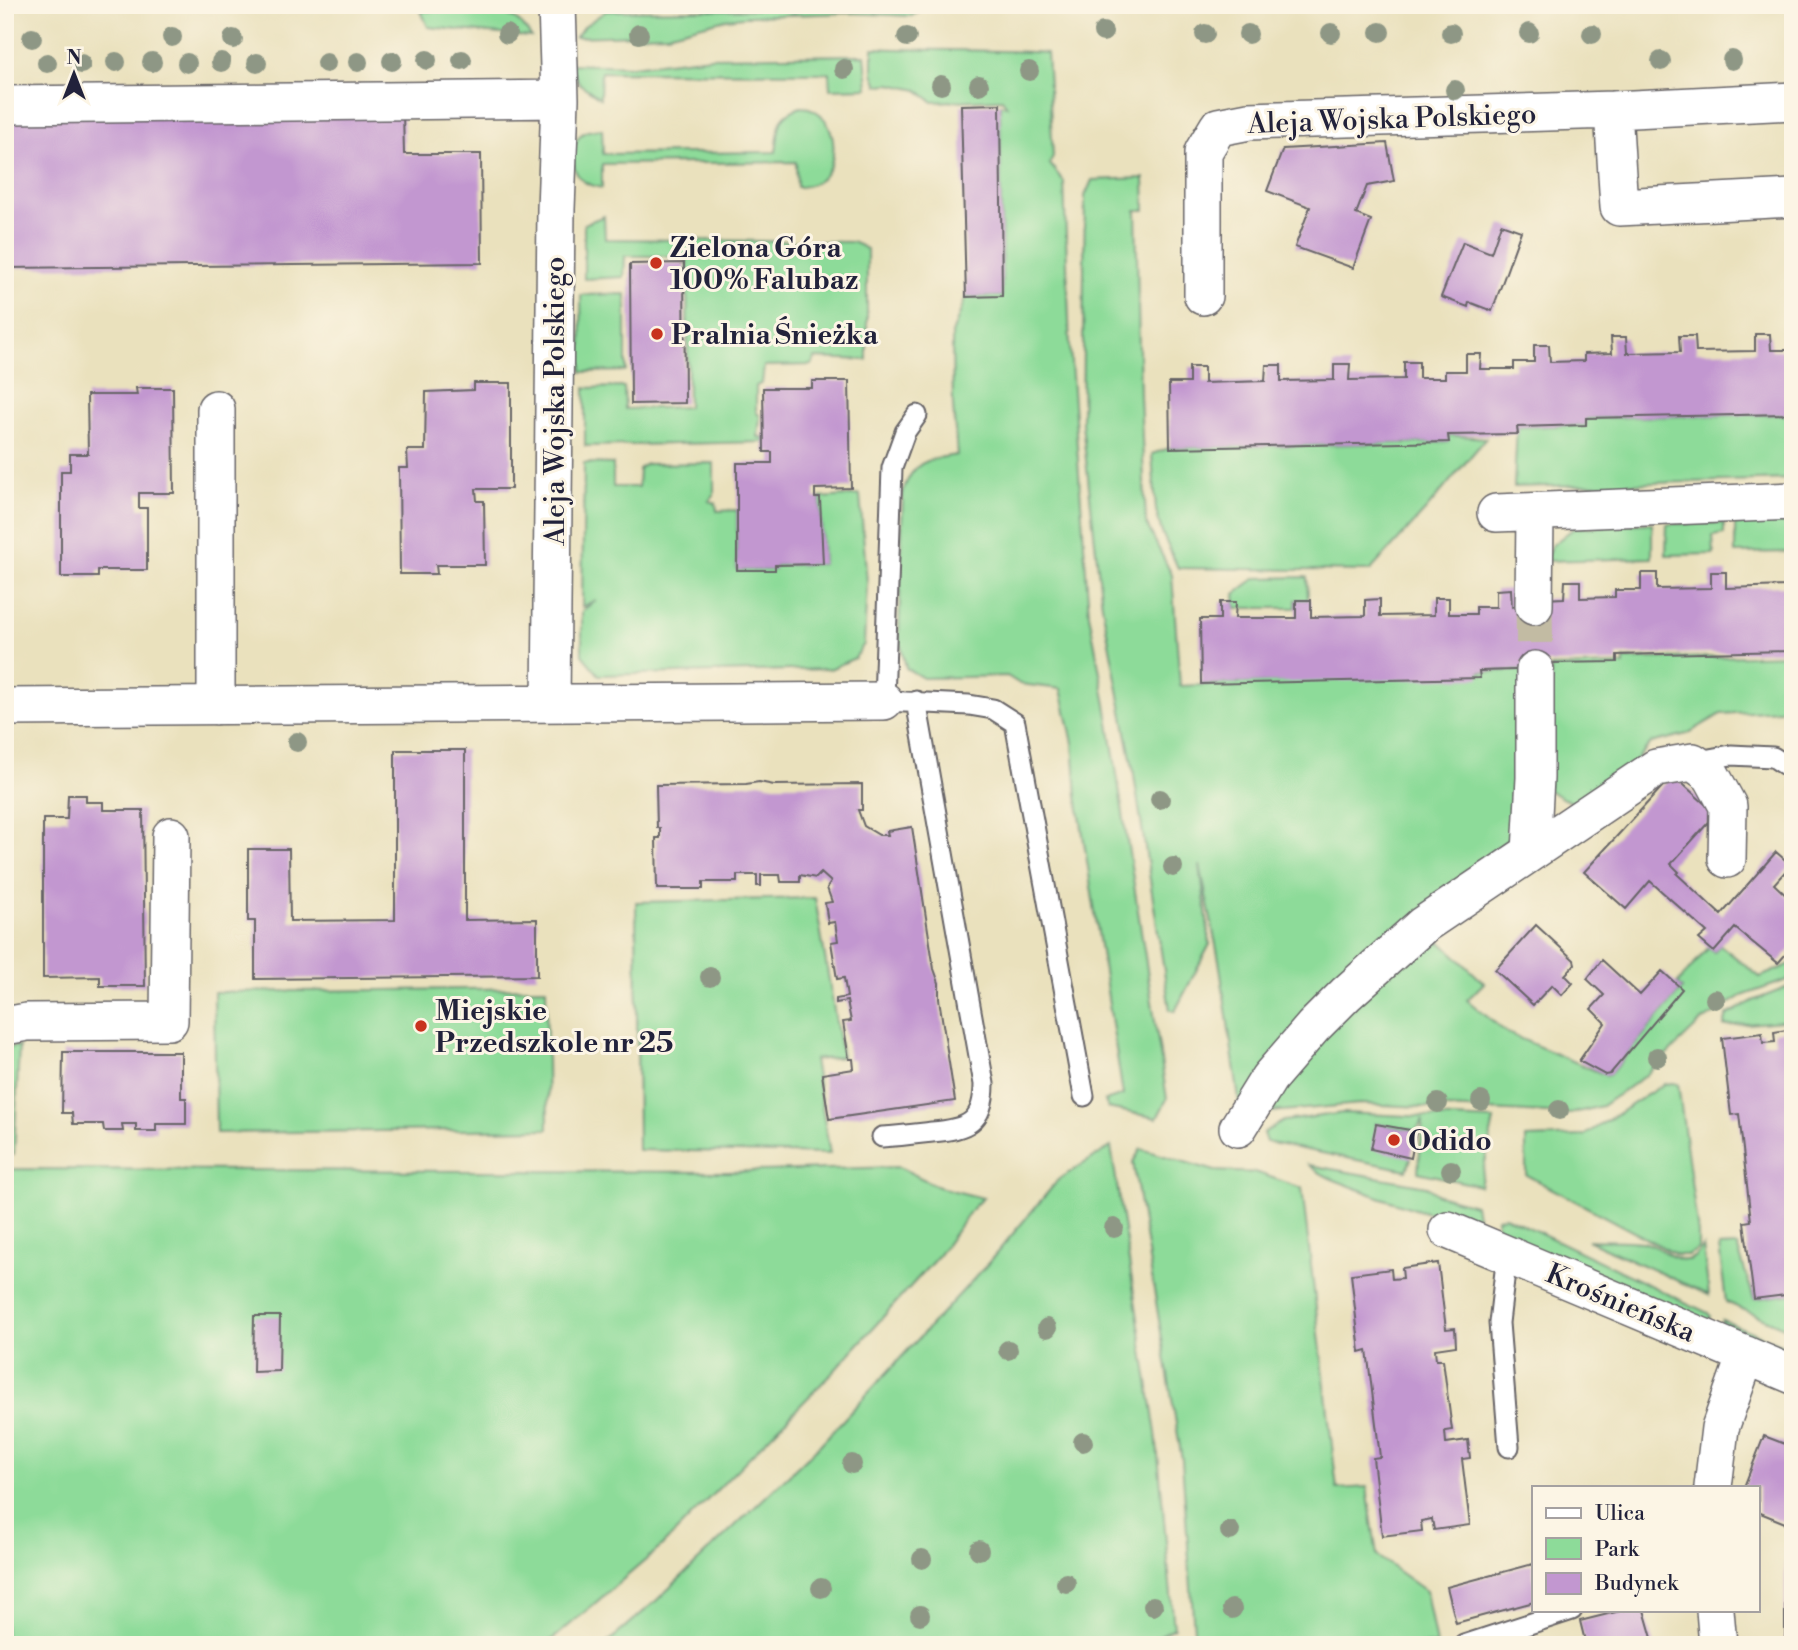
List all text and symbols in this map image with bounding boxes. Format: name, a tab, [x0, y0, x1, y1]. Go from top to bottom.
north arrow	[38, 38, 108, 108]
text: N	[66, 46, 82, 70]
street label: Aleja Wojska Polskiego	[1246, 97, 1537, 142]
place label: Zielona Góra 100% Falubaz	[670, 231, 858, 298]
marker: Zielona Góra 100% Falubaz	[648, 255, 664, 271]
street label: Aleja Wojska Polskiego	[538, 257, 573, 546]
place label: Pralnia Śnieżka	[671, 316, 879, 353]
marker: Pralnia Śnieżka	[649, 326, 665, 342]
place label: Miejskie Przedszkole nr 25	[435, 994, 673, 1061]
marker: Miejskie Przedszkole nr 25	[413, 1018, 429, 1034]
place label: Odido	[1408, 1124, 1492, 1159]
marker: Odido	[1386, 1132, 1402, 1148]
street label: Krośnieńska	[1540, 1256, 1701, 1351]
legend	[1532, 1486, 1759, 1612]
text: Ulica	[1595, 1501, 1645, 1527]
text: Park	[1595, 1537, 1640, 1563]
text: Budynek	[1594, 1571, 1679, 1597]

